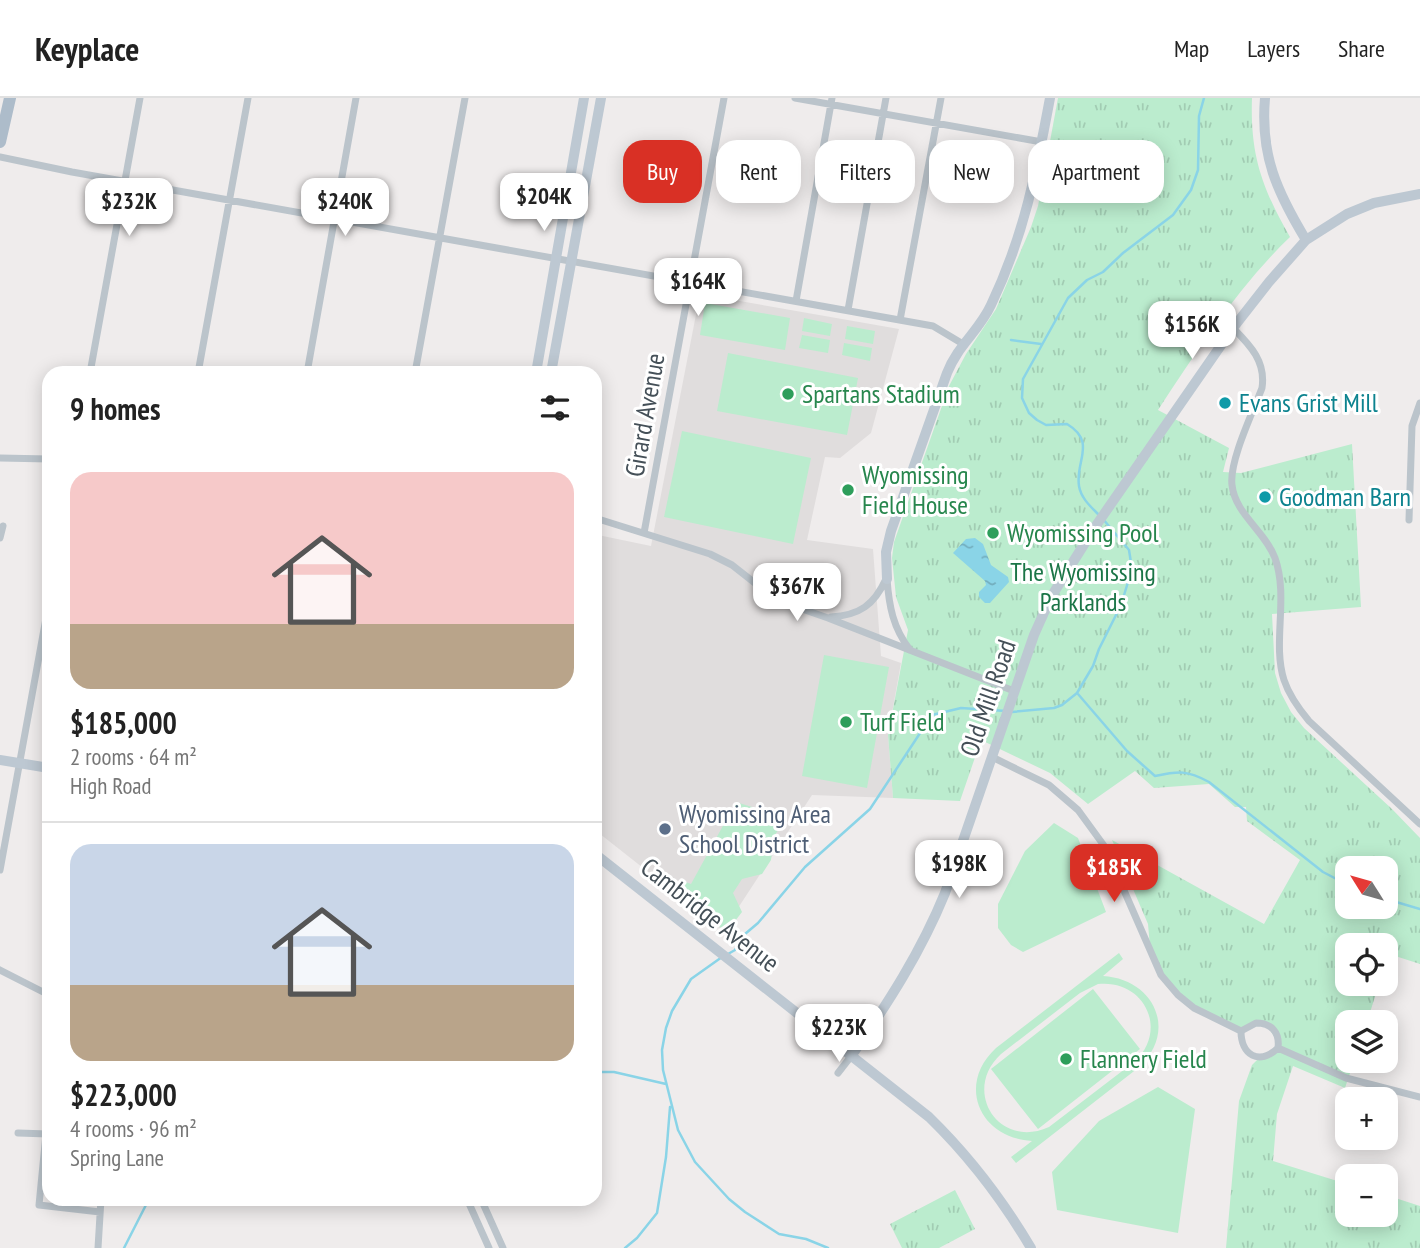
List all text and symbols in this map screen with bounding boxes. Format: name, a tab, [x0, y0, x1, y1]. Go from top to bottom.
text: Keyplace	[35, 27, 139, 70]
text: Map	[1174, 33, 1209, 64]
text: Layers	[1247, 33, 1300, 64]
text: Share	[1338, 33, 1385, 64]
chip: Buy	[623, 140, 702, 203]
chip: Rent	[716, 140, 801, 203]
chip: Filters	[815, 140, 915, 203]
chip: New	[929, 140, 1014, 203]
chip: Apartment	[1028, 140, 1164, 203]
pin: $204K	[495, 174, 593, 233]
pin: $232K	[80, 178, 178, 238]
pin: $240K	[296, 178, 394, 238]
text: $204K	[516, 181, 572, 210]
text: $232K	[101, 186, 157, 215]
text: $240K	[317, 186, 373, 215]
pin: $164K	[649, 258, 747, 318]
text: $164K	[670, 266, 726, 295]
pin: $156K	[1143, 302, 1241, 361]
text: $156K	[1164, 309, 1220, 338]
street label: Girard Avenue	[617, 351, 672, 479]
place label: Spartans Stadium	[802, 377, 960, 410]
marker: Spartans Stadium	[780, 386, 796, 402]
place label: Evans Grist Mill	[1239, 386, 1378, 419]
text: 9 homes	[70, 389, 161, 428]
icon: filters	[536, 389, 574, 427]
marker: Evans Grist Mill	[1217, 395, 1233, 411]
place label: Wyomissing Field House	[862, 458, 969, 521]
place label: Goodman Barn	[1279, 480, 1411, 513]
marker: Wyomissing Field House	[840, 482, 856, 498]
marker: Goodman Barn	[1257, 489, 1273, 505]
place label: Wyomissing Pool	[1007, 516, 1159, 549]
icon: home	[259, 517, 385, 643]
marker: Wyomissing Pool	[985, 525, 1001, 541]
park label: The Wyomissing Parklands	[1010, 555, 1156, 618]
pin: $367K	[748, 564, 846, 623]
text: $367K	[769, 571, 825, 600]
street label: Old Mill Road	[952, 635, 1023, 761]
text: $185,000	[70, 703, 177, 742]
place label: Turf Field	[860, 705, 944, 738]
marker: Turf Field	[838, 714, 854, 730]
text: 2 rooms · 64 m²	[70, 742, 197, 771]
text: High Road	[70, 771, 152, 800]
place label: Wyomissing Area School District	[679, 797, 831, 860]
marker: Wyomissing Area School District	[657, 821, 673, 837]
pin: $198K	[910, 840, 1008, 900]
pin: $185K	[1065, 844, 1163, 904]
text: $198K	[931, 848, 987, 877]
street label: Cambridge Avenue	[634, 850, 786, 979]
text: $185K	[1086, 852, 1142, 881]
north arrow	[1335, 856, 1398, 919]
map controls	[1335, 856, 1398, 1227]
icon: home	[259, 889, 385, 1015]
button: locate	[1335, 933, 1398, 996]
pin: $223K	[790, 1004, 888, 1064]
button: layers	[1335, 1010, 1398, 1073]
text: $223K	[811, 1012, 867, 1041]
place label: Flannery Field	[1080, 1042, 1207, 1075]
marker: Flannery Field	[1058, 1051, 1074, 1067]
text: $223,000	[70, 1075, 177, 1114]
button: +	[1335, 1087, 1398, 1150]
text: 4 rooms · 96 m²	[70, 1114, 197, 1143]
text: Spring Lane	[70, 1143, 164, 1172]
button: −	[1335, 1164, 1398, 1227]

